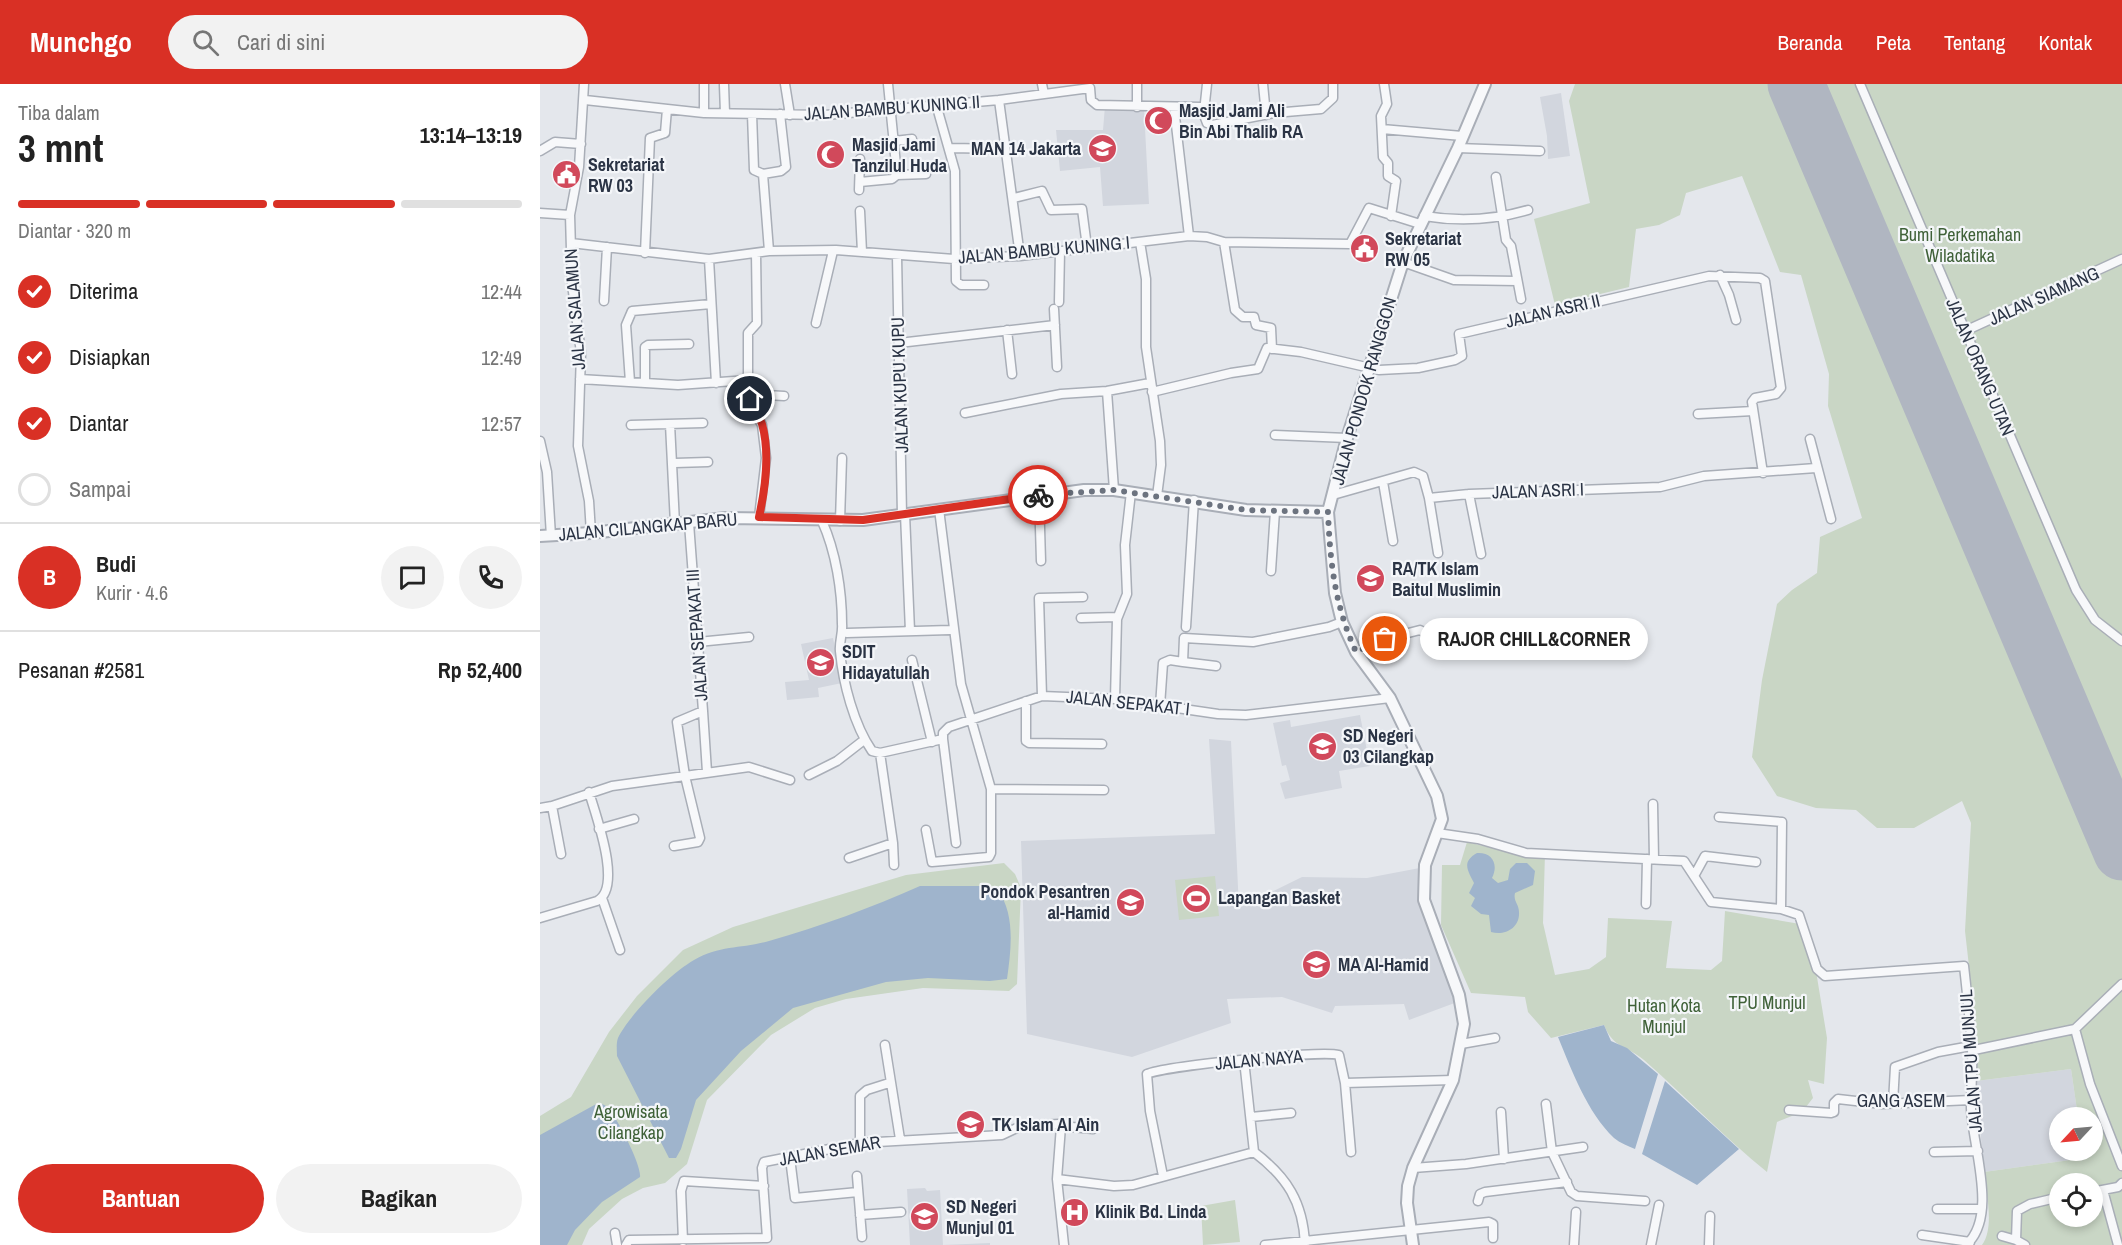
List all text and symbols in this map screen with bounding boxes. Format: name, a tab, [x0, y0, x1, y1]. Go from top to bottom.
search box	[168, 15, 588, 69]
text: Munchgo	[30, 23, 132, 61]
icon: search	[189, 26, 222, 59]
text: Cari di sini	[237, 27, 325, 57]
text: Beranda	[1778, 28, 1843, 57]
text: Peta	[1876, 28, 1911, 57]
text: Tentang	[1944, 28, 2005, 57]
text: Kontak	[2038, 28, 2092, 57]
street label: JALAN BAMBU KUNING II	[803, 89, 981, 126]
place label: Masjid Jami Ali Bin Abi Thalib RA	[1179, 98, 1303, 144]
text: Tiba dalam	[18, 99, 100, 126]
mosque icon: Masjid Jami Ali Bin Abi Thalib RA	[1142, 105, 1174, 137]
text: 13:14–13:19	[420, 120, 522, 150]
text: 3 mnt	[18, 122, 103, 174]
place label: Masjid Jami Tanzilul Huda	[852, 132, 948, 178]
school or university icon: MAN 14 Jakarta	[1086, 133, 1118, 165]
place label: MAN 14 Jakarta	[971, 136, 1082, 161]
mosque icon: Masjid Jami Tanzilul Huda	[815, 139, 847, 171]
place label: Sekretariat RW 03	[588, 152, 664, 198]
public building icon: Sekretariat RW 03	[551, 159, 583, 191]
text: Diantar · 320 m	[18, 217, 131, 244]
park label: Bumi Perkemahan Wiladatika	[1899, 222, 2021, 268]
place label: Sekretariat RW 05	[1385, 226, 1461, 272]
street label: JALAN BAMBU KUNING I	[957, 230, 1131, 269]
public building icon: Sekretariat RW 05	[1348, 233, 1380, 265]
street label: JALAN SALAMUN	[558, 248, 591, 370]
street label: JALAN SIAMANG	[1985, 260, 2103, 331]
icon: check	[18, 275, 51, 308]
text: Diterima	[69, 276, 138, 306]
text: 12:44	[481, 278, 522, 305]
street label: JALAN ASRI II	[1503, 288, 1602, 333]
street label: JALAN PONDOK RANGGON	[1325, 294, 1402, 488]
street label: JALAN ORANG UTAN	[1940, 294, 2021, 440]
street label: JALAN KUPU KUPU	[885, 317, 914, 453]
icon: check	[18, 341, 51, 374]
text: Disiapkan	[69, 342, 150, 372]
text: 12:49	[481, 344, 522, 371]
pin	[724, 373, 775, 424]
icon: home	[733, 382, 766, 415]
icon: check	[18, 407, 51, 440]
text: Diantar	[69, 408, 128, 438]
text: 12:57	[481, 410, 522, 437]
courier	[1008, 465, 1068, 525]
text: Sampai	[69, 474, 131, 504]
street label: JALAN ASRI I	[1492, 476, 1584, 505]
icon: bike	[1022, 479, 1055, 512]
street label: JALAN CILANGKAP BARU	[558, 506, 738, 547]
button: chat	[381, 546, 444, 609]
button: phone	[459, 546, 522, 609]
text: Budi	[96, 549, 136, 579]
place label: RA/TK Islam Baitul Muslimin	[1392, 556, 1501, 602]
text: B	[43, 562, 56, 592]
school or university icon: RA/TK Islam Baitul Muslimin	[1355, 563, 1387, 595]
street label: JALAN SEPAKAT III	[679, 568, 714, 702]
text: Kurir · 4.6	[96, 579, 168, 606]
pin	[1359, 613, 1410, 664]
callout: RAJOR CHILL&CORNER	[1421, 618, 1649, 660]
icon: bag	[1368, 622, 1401, 655]
text: RAJOR CHILL&CORNER	[1437, 625, 1631, 652]
place label: SDIT Hidayatullah	[842, 639, 930, 685]
school or university icon: SDIT Hidayatullah	[805, 646, 837, 678]
text: Pesanan #2581	[18, 655, 144, 685]
text: Rp 52,400	[438, 655, 522, 685]
street label: JALAN SEPAKAT I	[1065, 684, 1191, 721]
place label: SD Negeri 03 Cilangkap	[1343, 723, 1434, 769]
school or university icon: SD Negeri 03 Cilangkap	[1306, 730, 1338, 762]
place label: Pondok Pesantren al-Hamid	[980, 879, 1110, 925]
sports icon: Lapangan Basket	[1181, 882, 1213, 914]
place label: Lapangan Basket	[1218, 885, 1340, 910]
school or university icon: Pondok Pesantren al-Hamid	[1115, 886, 1147, 918]
school or university icon: MA Al-Hamid	[1301, 949, 1333, 981]
place label: MA Al-Hamid	[1338, 952, 1429, 977]
street label: JALAN TPU MUNJUL	[1953, 989, 1988, 1133]
park label: TPU Munjul	[1728, 990, 1806, 1015]
park label: Hutan Kota Munjul	[1627, 993, 1701, 1039]
street label: JALAN NAYA	[1214, 1043, 1304, 1076]
street label: GANG ASEM	[1857, 1088, 1945, 1113]
park label: Agrowisata Cilangkap	[593, 1099, 668, 1145]
north arrow	[2049, 1107, 2103, 1161]
map controls	[2049, 1107, 2103, 1227]
school or university icon: TK Islam Al Ain	[955, 1109, 987, 1141]
place label: TK Islam Al Ain	[992, 1112, 1099, 1137]
street label: JALAN SEMAR	[777, 1129, 883, 1172]
button: Bantuan	[18, 1164, 264, 1233]
button: Bagikan	[276, 1164, 522, 1233]
button: locate	[2049, 1173, 2103, 1227]
place label: SD Negeri Munjul 01	[946, 1194, 1017, 1240]
hospital icon: Klinik Bd. Linda	[1058, 1196, 1090, 1228]
place label: Klinik Bd. Linda	[1095, 1199, 1207, 1224]
school or university icon: SD Negeri Munjul 01	[909, 1201, 941, 1233]

